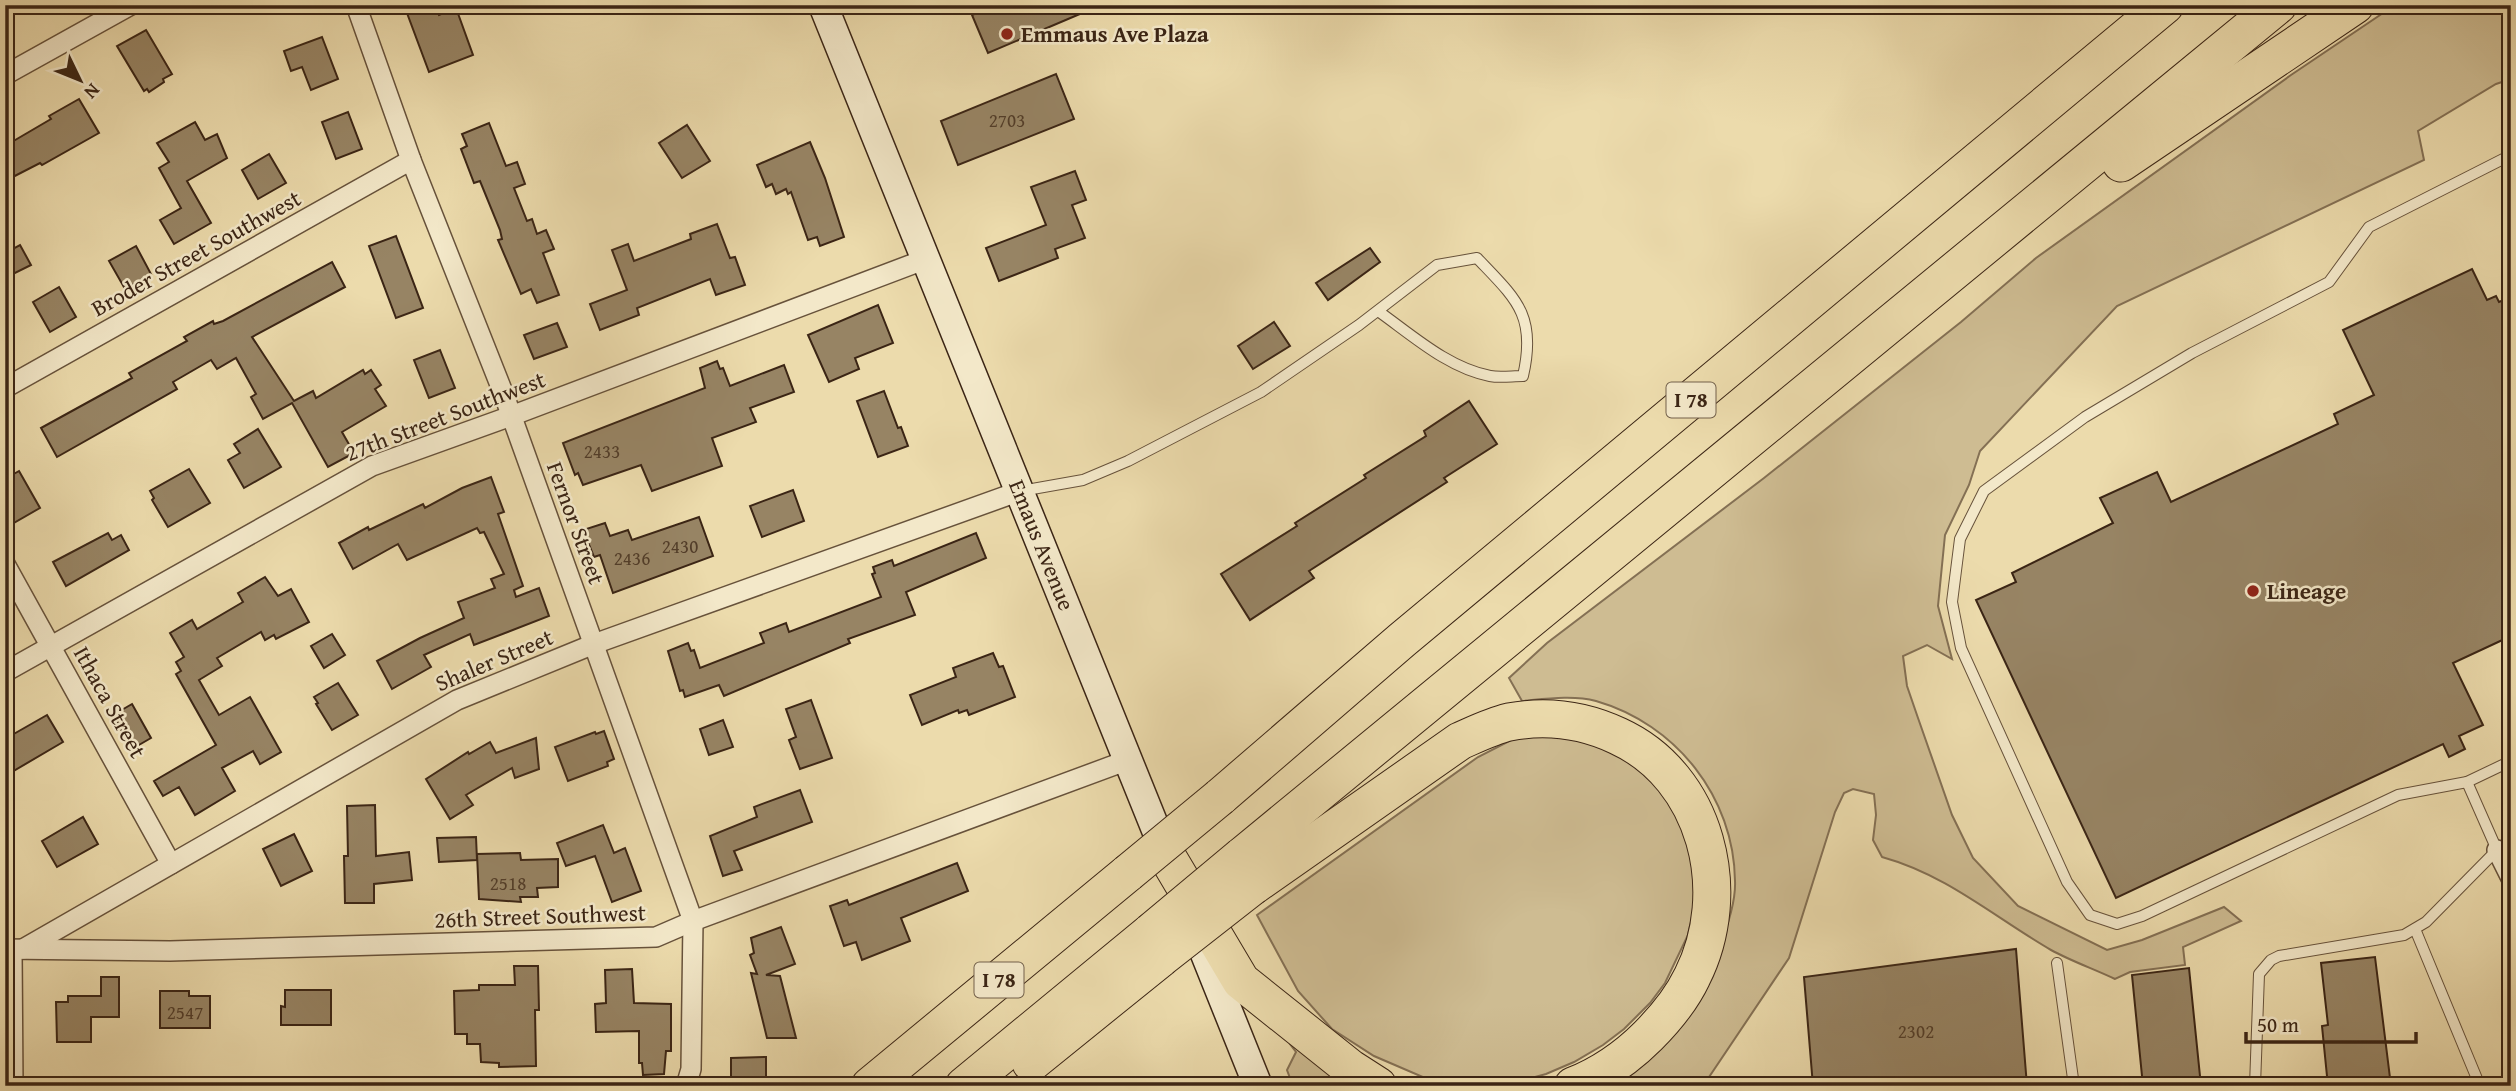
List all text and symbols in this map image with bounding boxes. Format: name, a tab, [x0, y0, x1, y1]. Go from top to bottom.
place label: Emmaus Ave Plaza	[1021, 17, 1209, 50]
marker: Emmaus Ave Plaza	[999, 26, 1015, 42]
north arrow	[46, 46, 116, 116]
text: N	[78, 77, 107, 106]
house number: 2703	[989, 106, 1025, 134]
street label: Broder Street Southwest	[85, 181, 307, 324]
street label: 27th Street Southwest	[340, 362, 550, 469]
road number: I 78	[1666, 382, 1716, 418]
house number: 2433	[584, 437, 620, 465]
street label: Fernor Street	[539, 457, 614, 589]
street label: Emaus Avenue	[1001, 474, 1084, 615]
house number: 2430	[662, 532, 698, 560]
house number: 2436	[614, 544, 650, 572]
place label: Lineage	[2267, 574, 2346, 607]
marker: Lineage	[2245, 583, 2261, 599]
street label: Shaler Street	[430, 620, 558, 699]
street label: Ithaca Street	[66, 640, 155, 764]
house number: 2518	[490, 869, 526, 897]
street label: 26th Street Southwest	[434, 895, 646, 936]
road number: I 78	[974, 962, 1024, 998]
house number: 2547	[167, 998, 203, 1026]
scale bar	[2246, 1000, 2416, 1044]
text: 50 m	[2257, 1009, 2299, 1040]
house number: 2302	[1898, 1017, 1934, 1045]

